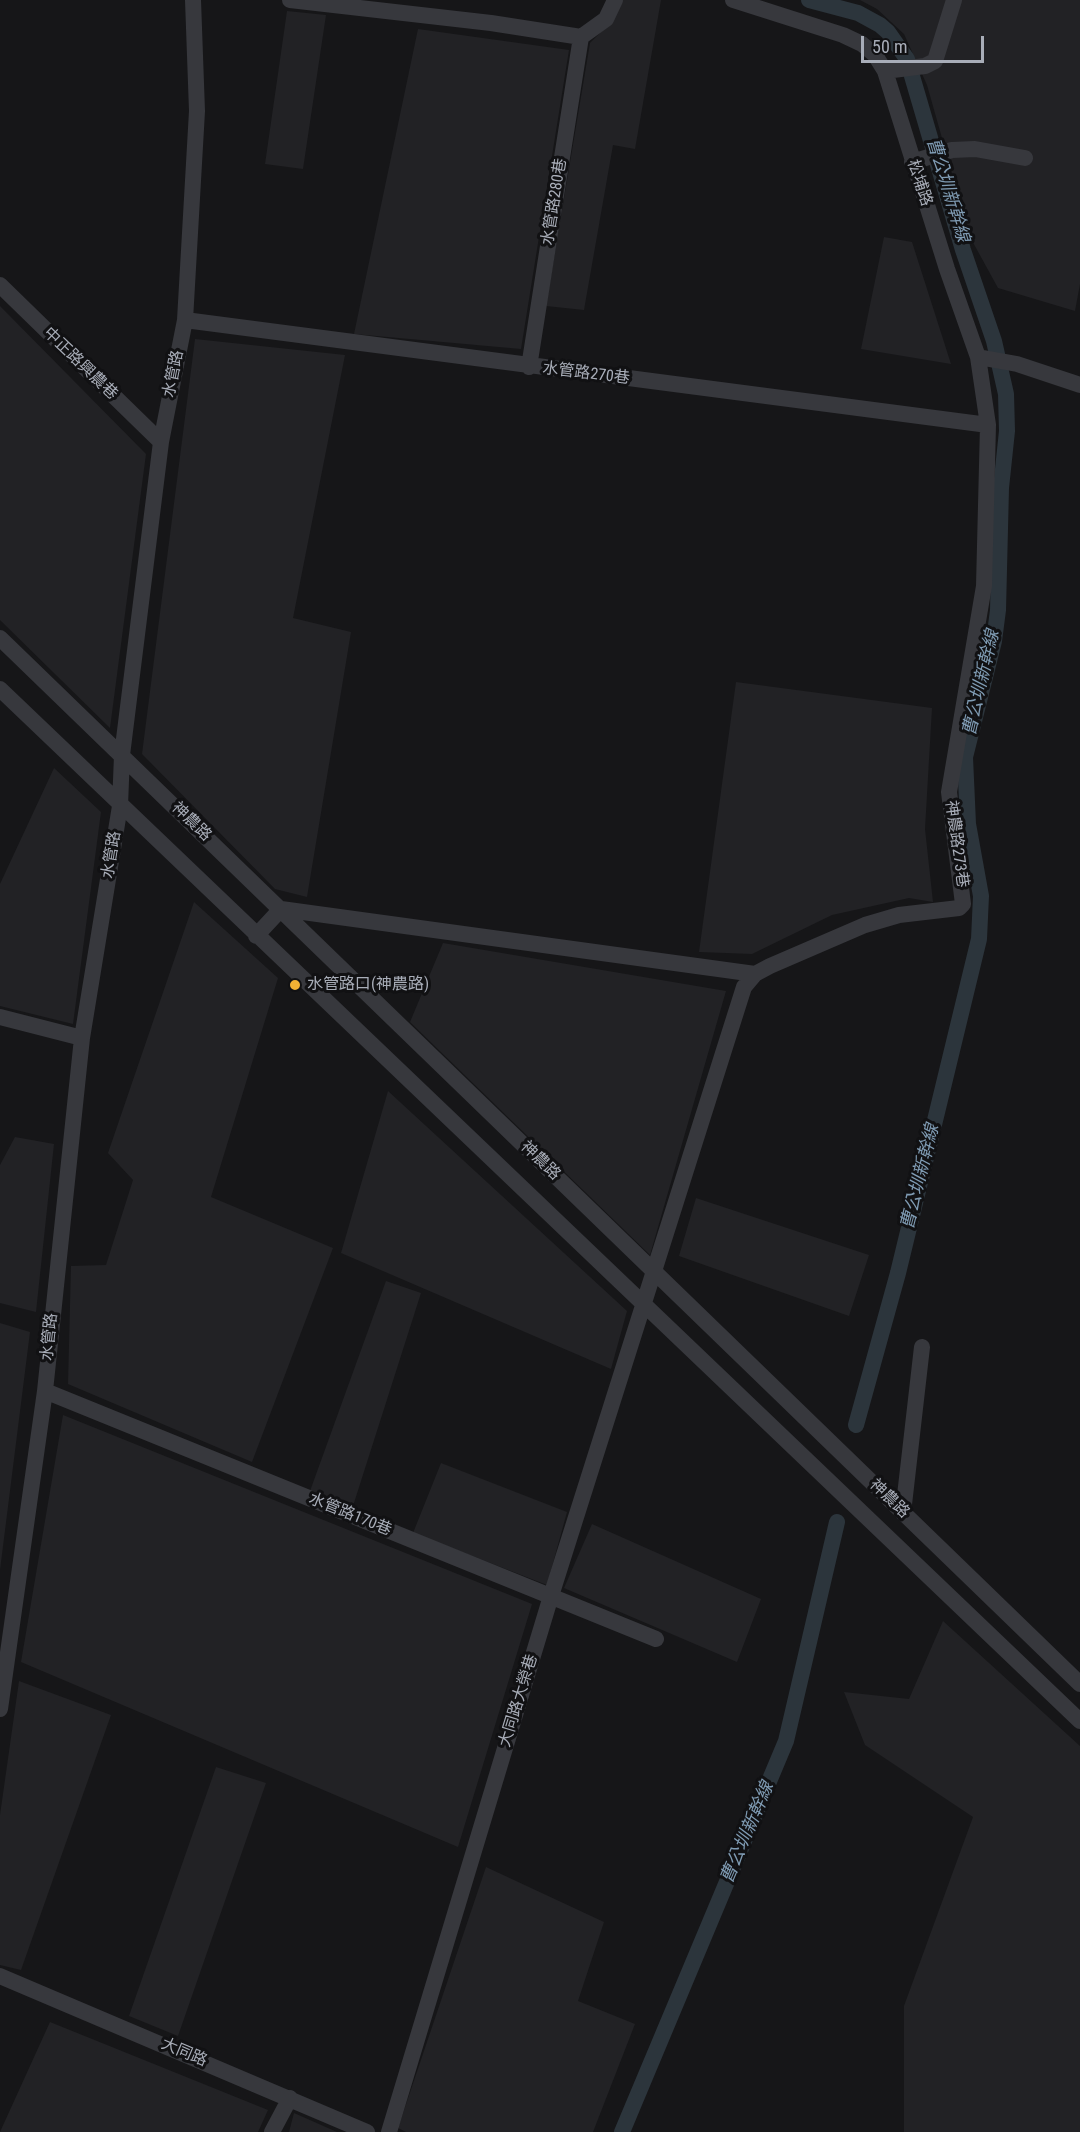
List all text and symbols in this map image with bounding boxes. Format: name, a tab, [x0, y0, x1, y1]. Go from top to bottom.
scale bar	[864, 24, 987, 62]
text: 50 m	[872, 36, 907, 57]
water label: 曹公圳新幹線	[921, 135, 973, 245]
street label: 水管路280巷	[539, 157, 571, 247]
street label: 松埔路	[902, 157, 936, 209]
street label: 中正路興農巷	[39, 324, 121, 404]
street label: 水管路	[160, 349, 188, 399]
street label: 水管路270巷	[541, 359, 631, 389]
water label: 曹公圳新幹線	[959, 628, 1005, 738]
street label: 神農路	[167, 798, 215, 846]
street label: 神農路273巷	[940, 799, 972, 889]
street label: 水管路	[99, 830, 125, 880]
place label: 水管路口(神農路)	[307, 975, 429, 995]
marker: 水管路口(神農路)	[288, 978, 302, 992]
water label: 曹公圳新幹線	[897, 1122, 945, 1232]
street label: 神農路	[516, 1137, 564, 1185]
street label: 水管路	[38, 1312, 62, 1362]
street label: 神農路	[865, 1475, 913, 1523]
street label: 水管路170巷	[306, 1490, 394, 1540]
street label: 大同路大榮巷	[496, 1652, 542, 1750]
water label: 曹公圳新幹線	[717, 1779, 779, 1887]
street label: 大同路	[158, 2035, 210, 2071]

